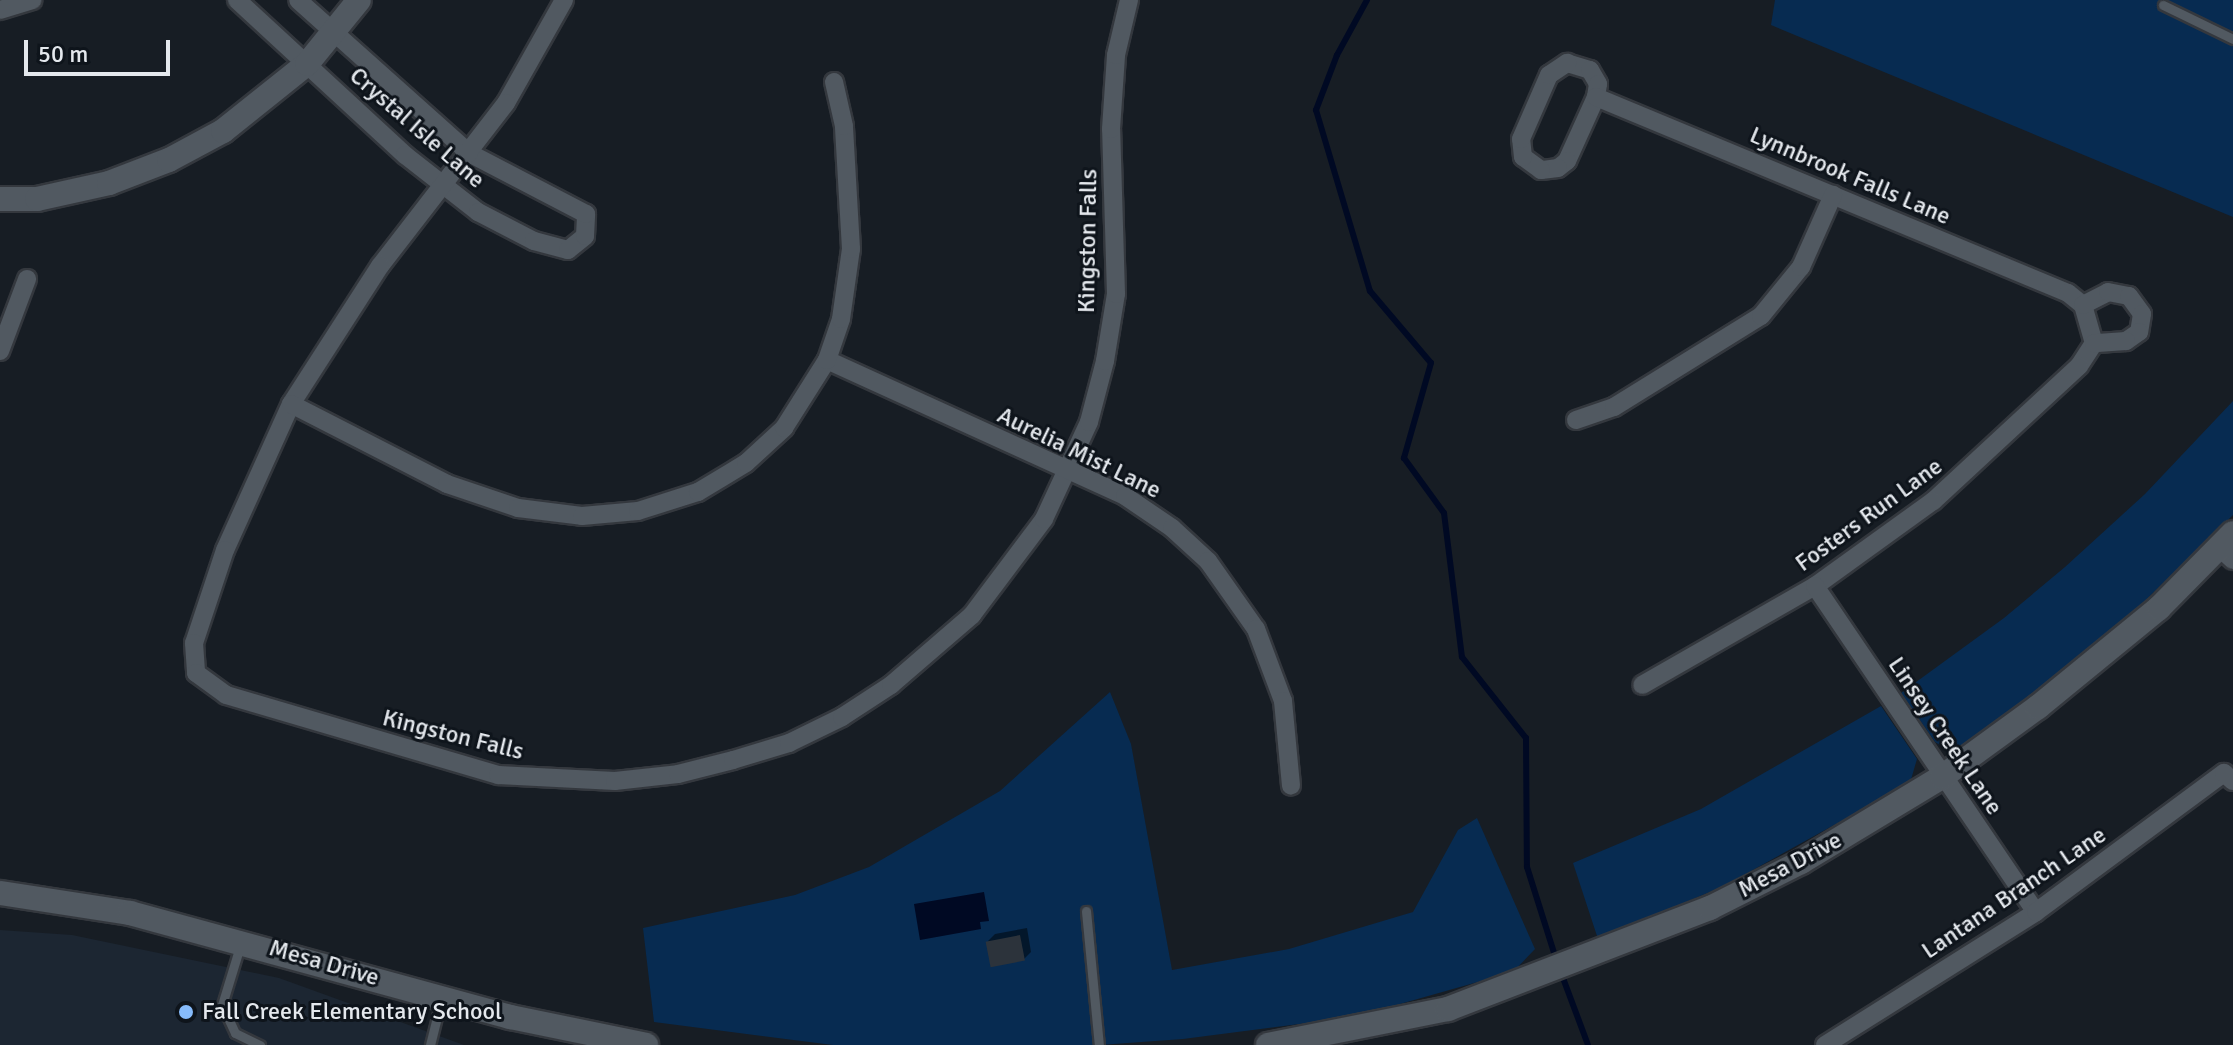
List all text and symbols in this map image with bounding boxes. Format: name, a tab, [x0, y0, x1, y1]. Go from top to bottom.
scale bar	[28, 24, 174, 74]
text: 50 m	[38, 39, 88, 69]
street label: Crystal Isle Lane	[343, 61, 491, 195]
street label: Lynnbrook Falls Lane	[1745, 121, 1955, 231]
street label: Kingston Falls	[1072, 169, 1104, 313]
street label: Aurelia Mist Lane	[992, 401, 1166, 505]
street label: Fosters Run Lane	[1790, 452, 1948, 578]
street label: Linsey Creek Lane	[1882, 652, 2008, 820]
street label: Kingston Falls	[380, 704, 526, 766]
street label: Lantana Branch Lane	[1916, 821, 2112, 965]
street label: Mesa Drive	[1733, 826, 1847, 904]
street label: Mesa Drive	[266, 934, 382, 992]
place label: Fall Creek Elementary School	[202, 998, 502, 1026]
marker: Fall Creek Elementary School	[177, 1003, 195, 1021]

